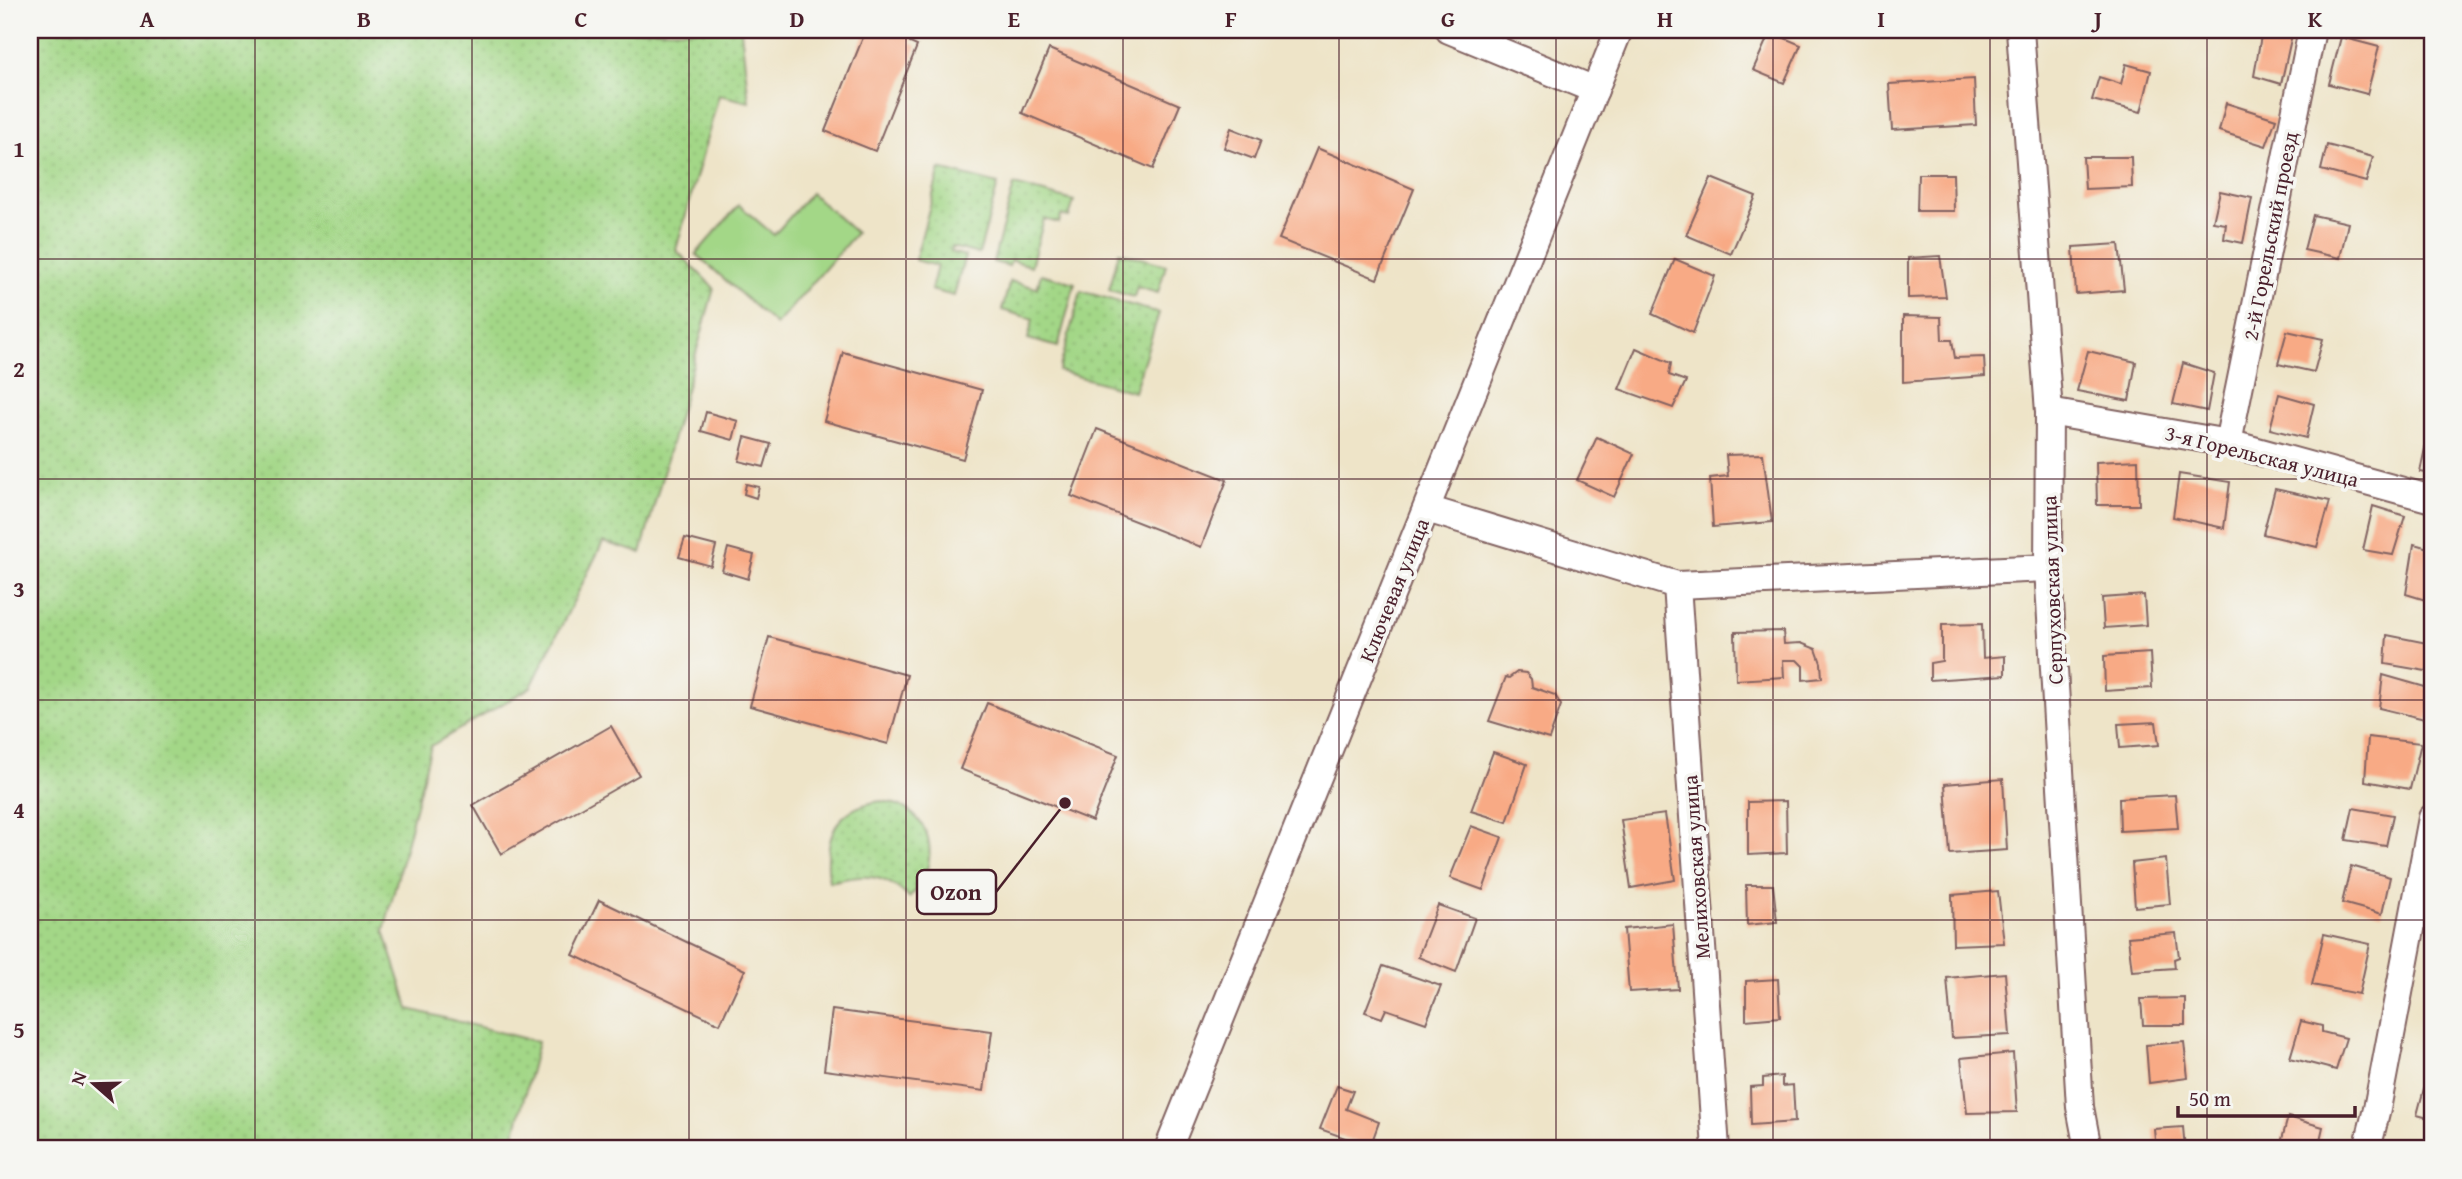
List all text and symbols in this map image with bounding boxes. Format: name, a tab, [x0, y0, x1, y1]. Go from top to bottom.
text: A	[140, 2, 155, 35]
text: B	[357, 2, 371, 35]
text: C	[574, 2, 588, 35]
text: D	[790, 2, 805, 35]
text: E	[1008, 2, 1020, 35]
text: F	[1225, 2, 1237, 35]
text: G	[1441, 2, 1455, 35]
text: H	[1657, 2, 1673, 35]
text: I	[1877, 2, 1885, 35]
text: J	[2090, 2, 2102, 35]
text: K	[2308, 2, 2323, 35]
street label: 2-й Горельский проезд	[2235, 128, 2306, 343]
text: 1	[13, 132, 25, 165]
text: 2	[13, 352, 25, 385]
street label: 3-я Горельская улица	[2162, 417, 2362, 495]
street label: Серпуховская улица	[2033, 495, 2071, 685]
street label: Ключевая улица	[1351, 513, 1437, 667]
text: 3	[13, 572, 25, 605]
street label: Мелиховская улица	[1674, 774, 1718, 960]
text: 4	[13, 793, 25, 826]
callout: Ozon	[917, 870, 996, 914]
text: Ozon	[930, 875, 982, 908]
text: 5	[13, 1013, 25, 1046]
north arrow	[60, 1050, 130, 1120]
text: N	[63, 1067, 93, 1089]
scale bar	[2178, 1074, 2355, 1118]
text: 50 m	[2189, 1083, 2231, 1114]

